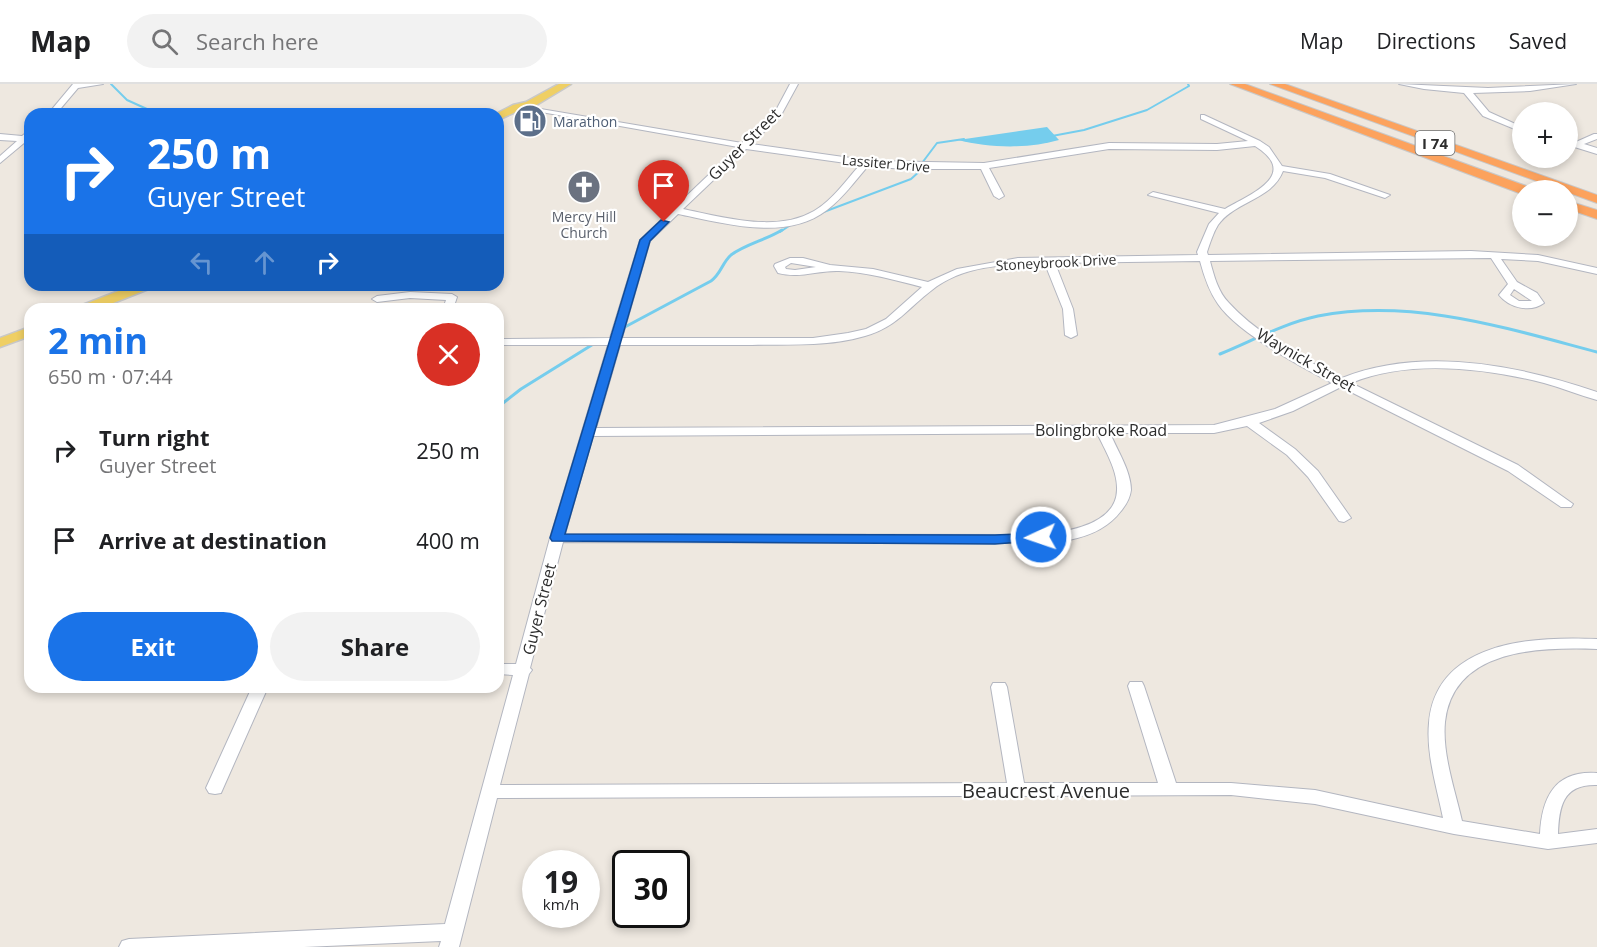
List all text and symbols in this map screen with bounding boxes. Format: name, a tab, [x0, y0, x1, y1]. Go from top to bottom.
search box	[127, 14, 547, 68]
text: Map	[30, 22, 91, 60]
icon: search	[148, 25, 181, 58]
text: Search here	[196, 26, 319, 56]
text: Map	[1300, 27, 1343, 55]
text: Directions	[1376, 27, 1476, 55]
text: Saved	[1509, 27, 1567, 55]
map controls	[1512, 102, 1578, 246]
button: +	[1512, 102, 1578, 168]
fuel station icon: Marathon	[512, 103, 548, 139]
street label: Guyer Street	[703, 103, 785, 185]
place label: Marathon	[553, 112, 617, 131]
text: 250 m	[147, 124, 271, 181]
road number: I 74	[1416, 131, 1454, 155]
icon: right	[48, 132, 126, 210]
street label: Lassiter Drive	[841, 150, 931, 176]
pin	[638, 160, 689, 222]
church icon: Mercy Hill Church	[566, 169, 602, 205]
icon: arrive	[647, 169, 680, 202]
text: Guyer Street	[147, 178, 305, 215]
button: −	[1512, 180, 1578, 246]
place label: Mercy Hill Church	[552, 207, 616, 242]
icon: left	[185, 246, 218, 279]
icon: ahead	[248, 246, 281, 279]
icon: right	[311, 246, 344, 279]
street label: Stoneybrook Drive	[995, 249, 1117, 275]
text: 2 min	[48, 316, 148, 365]
button: close	[417, 323, 480, 386]
street label: Waynick Street	[1253, 323, 1360, 397]
text: 650 m · 07:44	[48, 363, 173, 390]
street label: Bolingbroke Road	[1035, 419, 1167, 441]
text: Turn right	[99, 422, 210, 452]
icon: right	[48, 434, 81, 467]
text: 250 m	[416, 435, 480, 465]
text: Guyer Street	[99, 452, 216, 479]
position arrow	[1009, 505, 1073, 569]
icon: arrive	[48, 524, 81, 557]
text: Arrive at destination	[99, 525, 327, 555]
text: 400 m	[416, 525, 480, 555]
street label: Guyer Street	[517, 561, 561, 657]
button: Exit	[48, 612, 258, 681]
button: Share	[270, 612, 480, 681]
street label: Beaucrest Avenue	[962, 777, 1130, 804]
speed limit sign: 30	[612, 850, 690, 928]
text: 19	[544, 861, 578, 902]
text: km/h	[543, 894, 579, 914]

